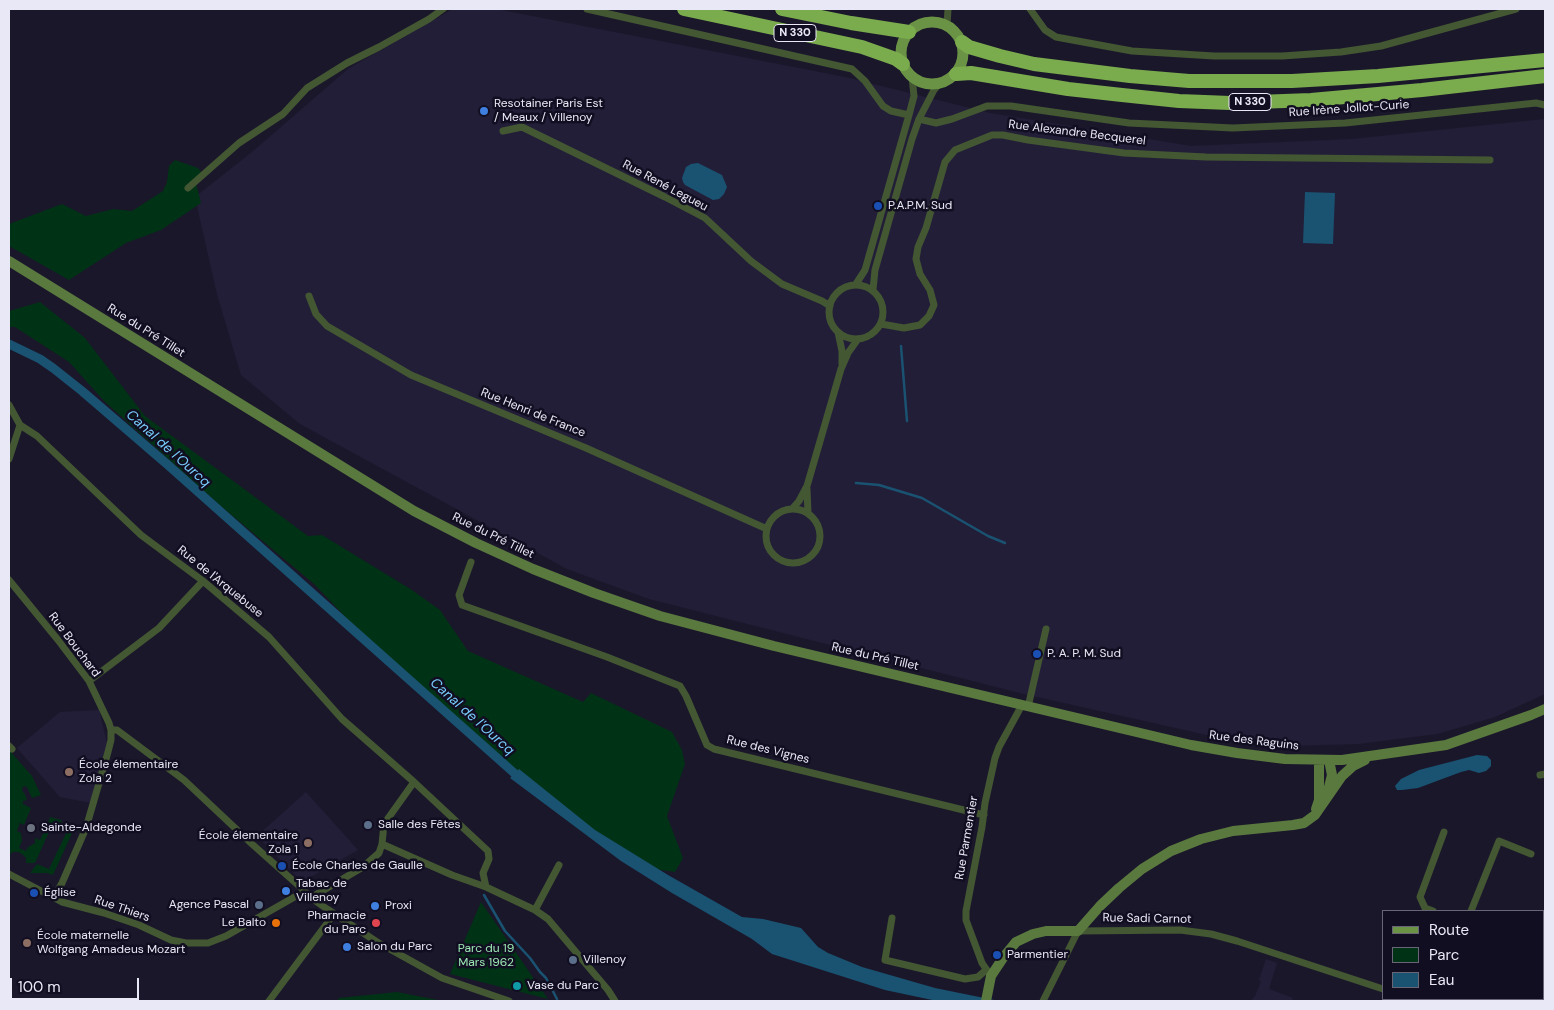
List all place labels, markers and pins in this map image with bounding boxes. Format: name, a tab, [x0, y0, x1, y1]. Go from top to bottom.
place label: Resotainer Paris Est / Meaux / Villenoy	[494, 97, 603, 125]
marker: Resotainer Paris Est / Meaux / Villenoy	[478, 105, 490, 117]
place label: P.A.P.M. Sud	[888, 199, 952, 213]
marker: P.A.P.M. Sud	[872, 200, 884, 212]
place label: P. A. P. M. Sud	[1047, 647, 1121, 661]
marker: P. A. P. M. Sud	[1031, 648, 1043, 660]
place label: École élementaire Zola 2	[79, 758, 178, 786]
marker: École élementaire Zola 2	[63, 766, 75, 778]
place label: Salle des Fêtes	[378, 818, 461, 832]
marker: Salle des Fêtes	[362, 819, 374, 831]
place label: Sainte-Aldegonde	[41, 821, 141, 835]
marker: Sainte-Aldegonde	[25, 822, 37, 834]
place label: École élementaire Zola 1	[199, 829, 298, 857]
marker: École élementaire Zola 1	[302, 837, 314, 849]
place label: École Charles de Gaulle	[292, 859, 423, 873]
marker: École Charles de Gaulle	[276, 860, 288, 872]
place label: Tabac de Villenoy	[296, 877, 347, 905]
marker: Tabac de Villenoy	[280, 885, 292, 897]
place label: Église	[44, 886, 76, 900]
marker: Église	[28, 887, 40, 899]
place label: Agence Pascal	[169, 898, 249, 912]
marker: Agence Pascal	[253, 899, 265, 911]
place label: Proxi	[385, 899, 412, 913]
marker: Proxi	[369, 900, 381, 912]
place label: Pharmacie du Parc	[307, 909, 366, 937]
place label: Le Balto	[222, 916, 266, 930]
marker: Le Balto	[270, 917, 282, 929]
marker: Pharmacie du Parc	[370, 917, 382, 929]
place label: École maternelle Wolfgang Amadeus Mozart	[37, 929, 185, 957]
marker: École maternelle Wolfgang Amadeus Mozart	[21, 937, 33, 949]
place label: Salon du Parc	[357, 940, 432, 954]
marker: Salon du Parc	[341, 941, 353, 953]
place label: Parmentier	[1007, 948, 1068, 962]
marker: Parmentier	[991, 949, 1003, 961]
place label: Villenoy	[583, 953, 626, 967]
marker: Villenoy	[567, 954, 579, 966]
place label: Vase du Parc	[527, 979, 599, 993]
marker: Vase du Parc	[511, 980, 523, 992]

